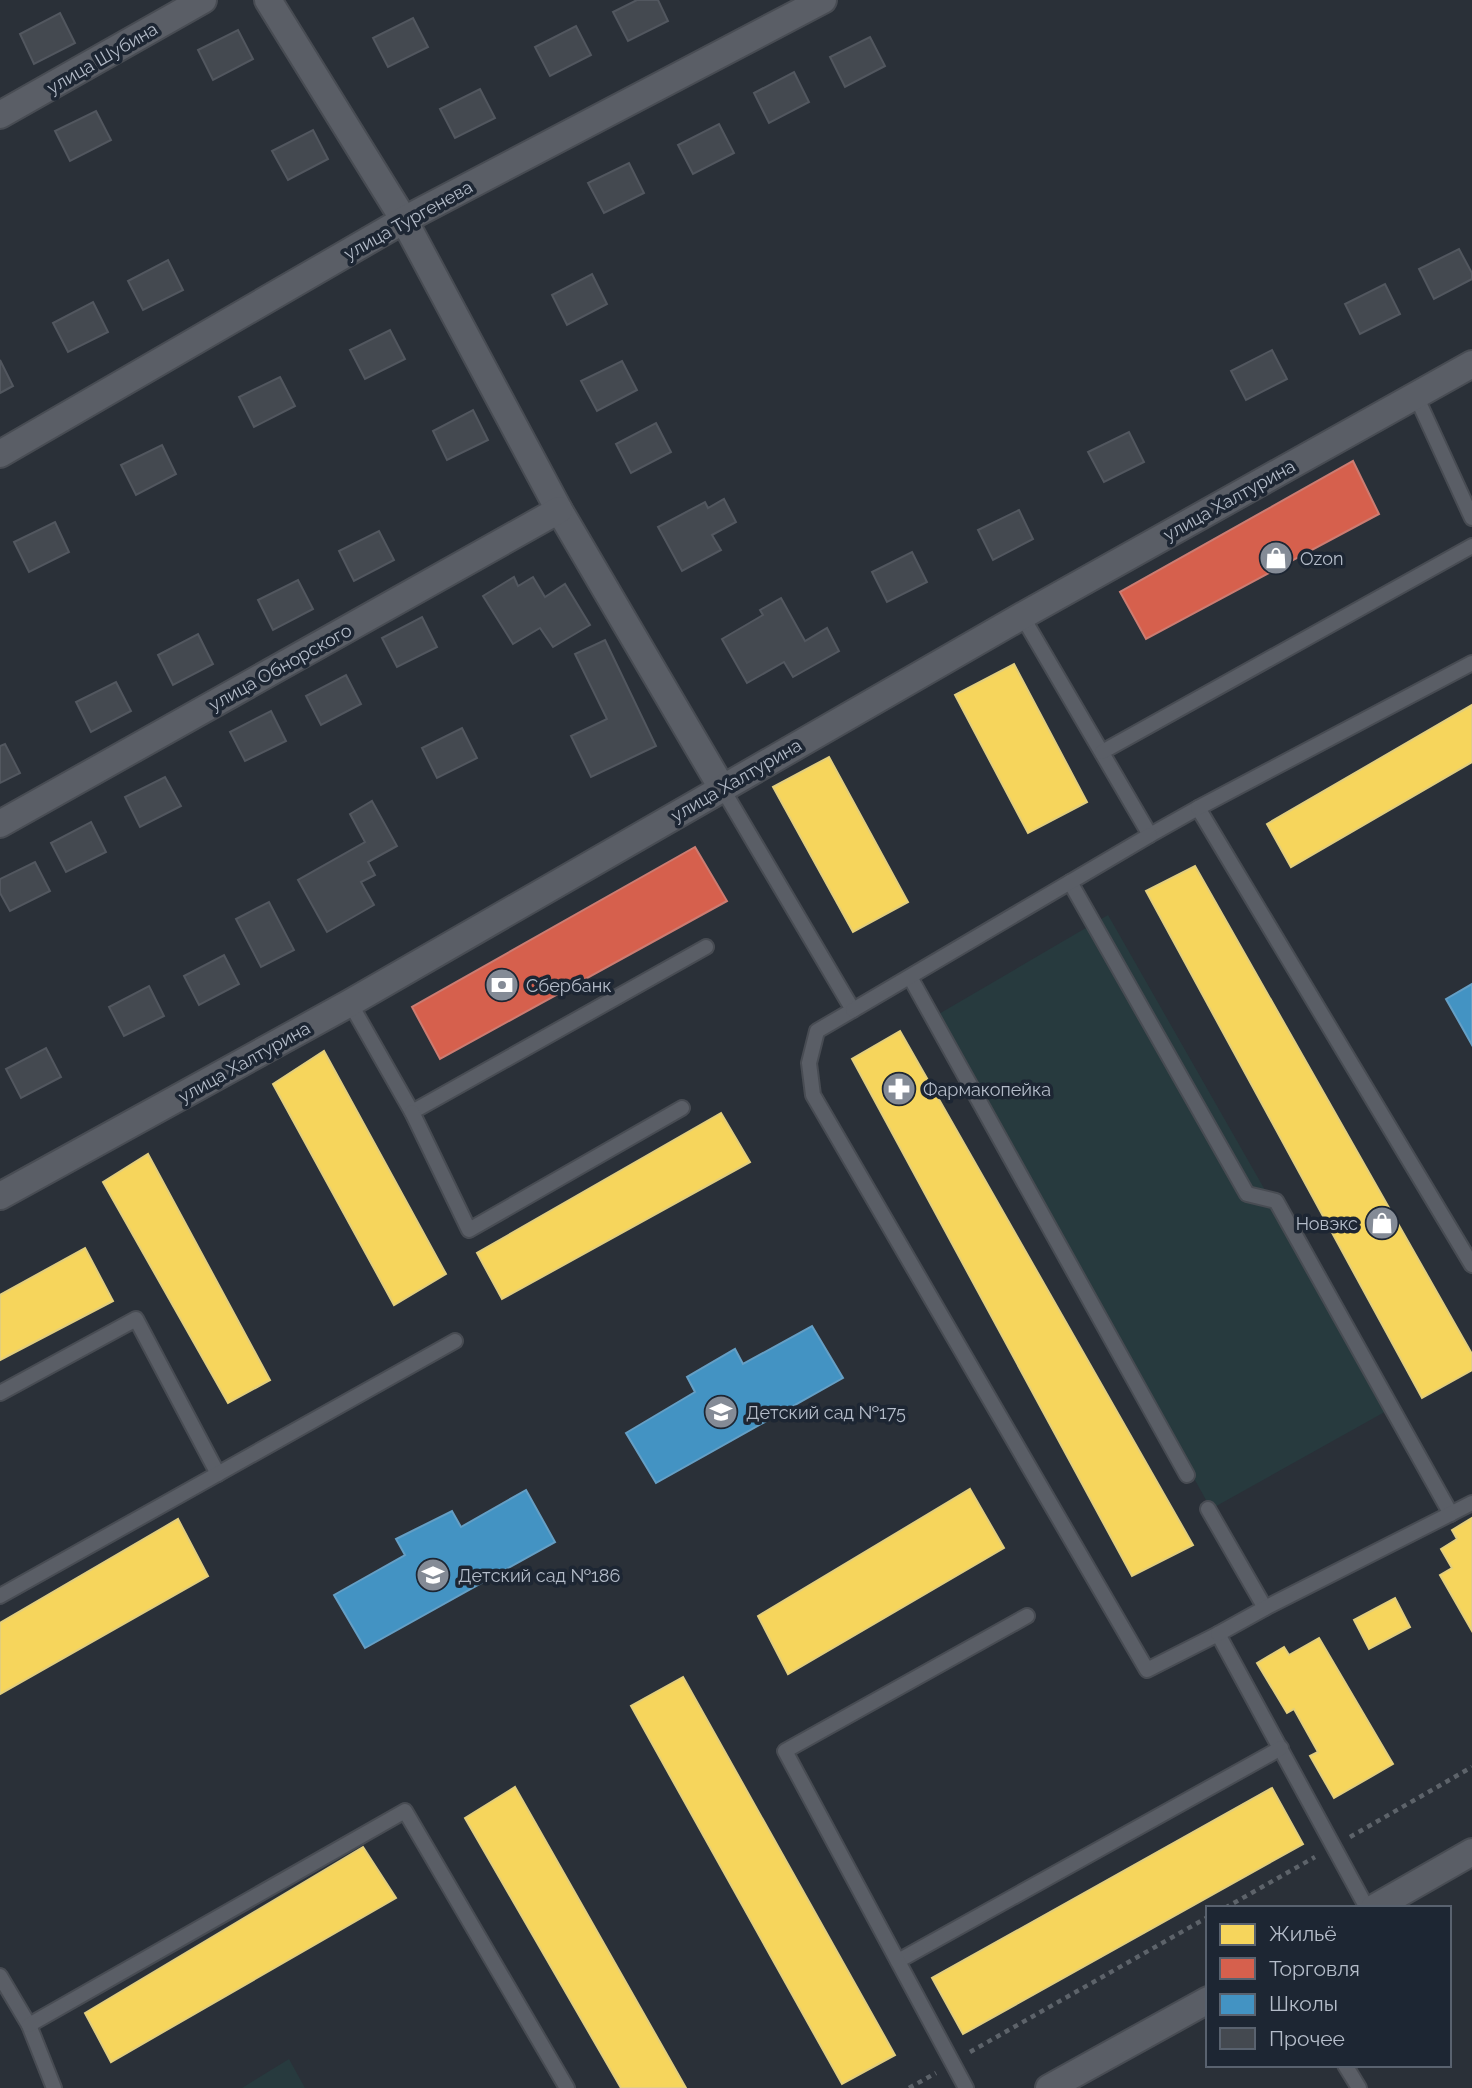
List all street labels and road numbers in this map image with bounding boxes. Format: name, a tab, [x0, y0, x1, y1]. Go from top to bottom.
street label: улица Шубина	[43, 18, 161, 98]
street label: улица Тургенева	[340, 176, 476, 264]
street label: улица Халтурина	[1159, 455, 1299, 545]
street label: улица Обнорского	[205, 619, 355, 715]
street label: улица Халтурина	[667, 734, 805, 826]
street label: улица Халтурина	[174, 1017, 314, 1107]

